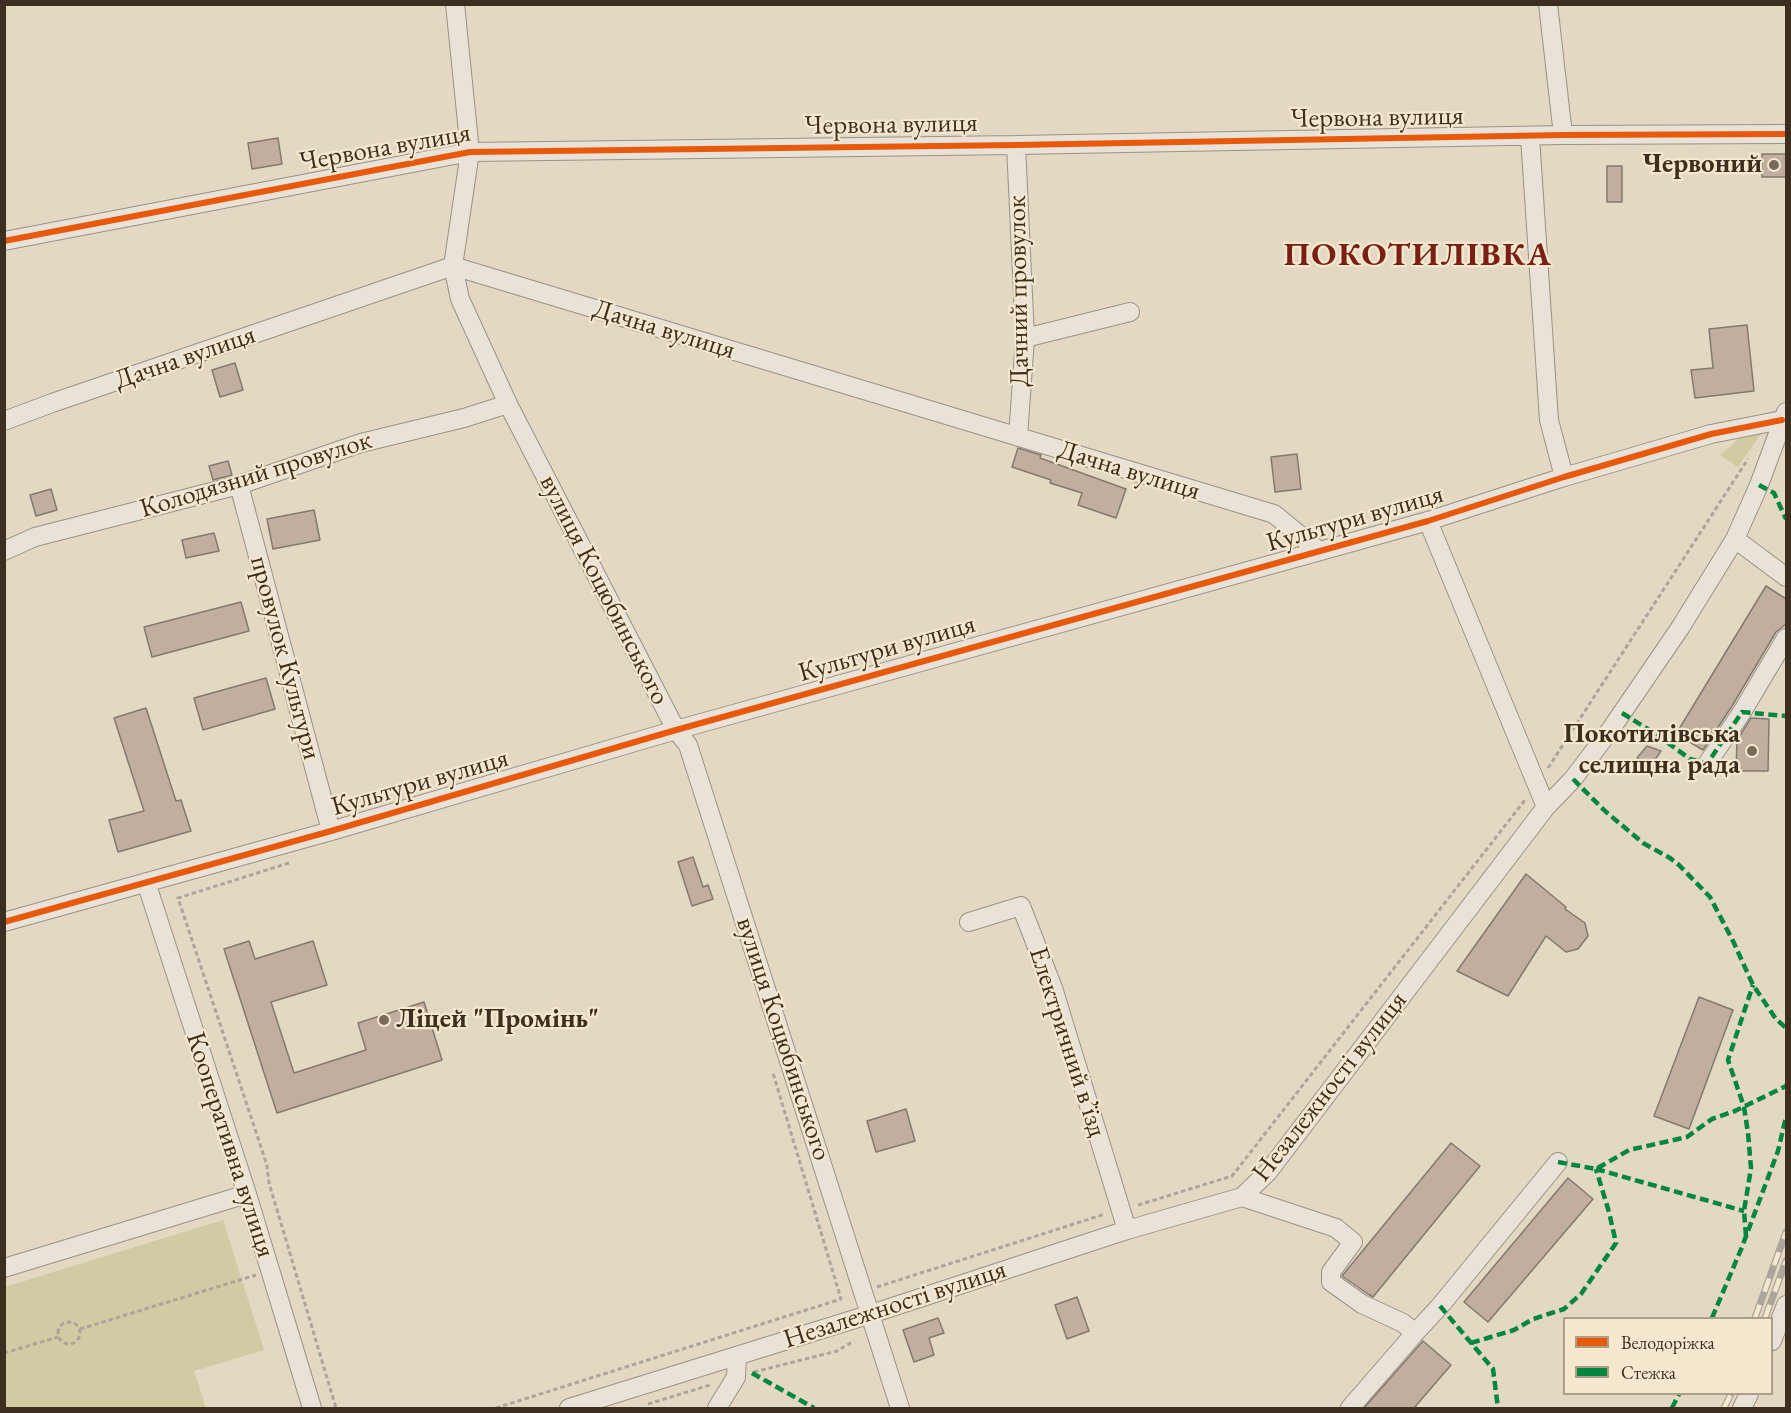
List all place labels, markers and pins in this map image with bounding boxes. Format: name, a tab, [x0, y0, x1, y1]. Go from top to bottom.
place label: Червоний	[1642, 149, 1762, 181]
marker: Червоний	[1767, 158, 1781, 172]
place label: Покотилівська селищна рада	[1563, 719, 1740, 782]
marker: Покотилівська селищна рада	[1745, 744, 1759, 758]
place label: Ліцей "Промінь"	[396, 1004, 599, 1036]
marker: Ліцей "Промінь"	[377, 1013, 391, 1027]

